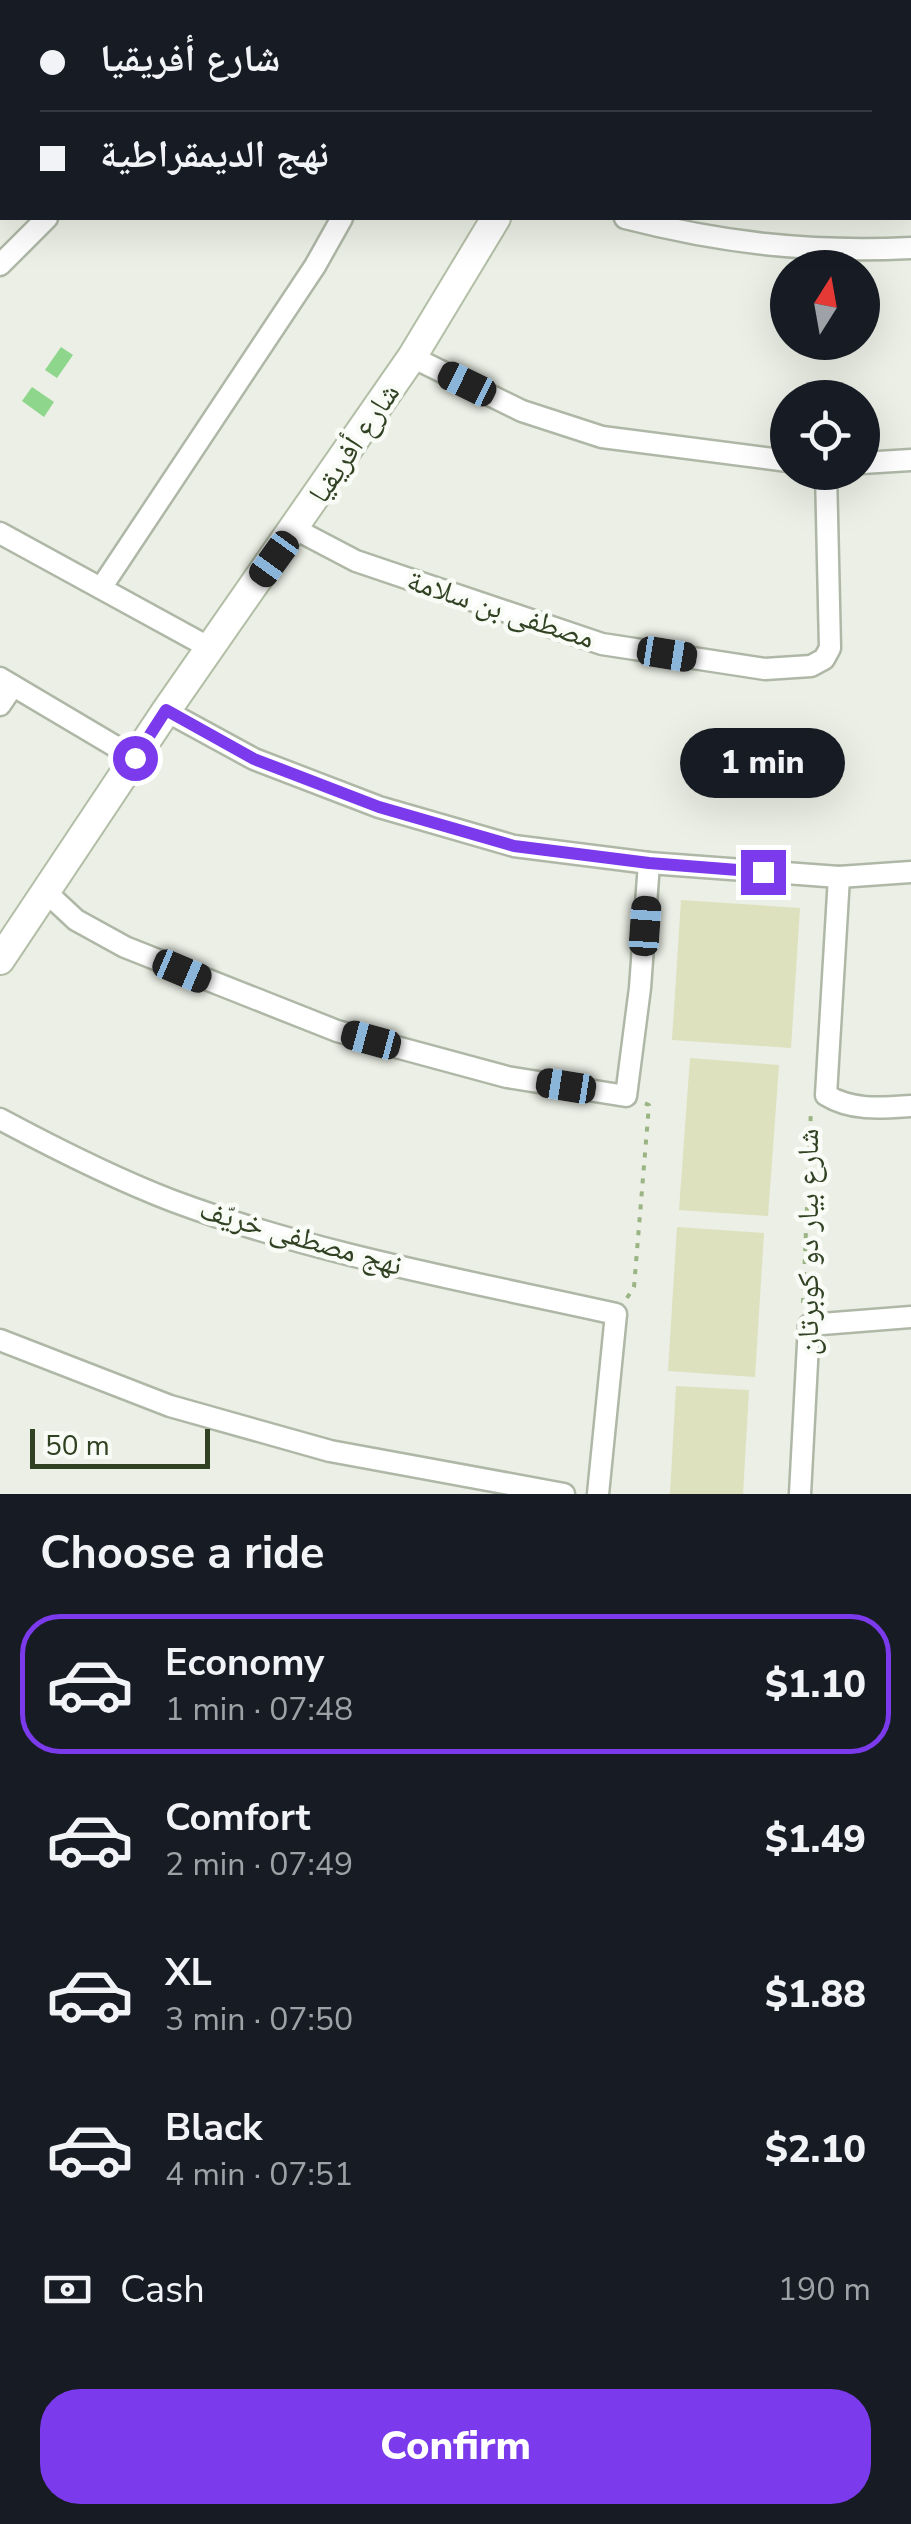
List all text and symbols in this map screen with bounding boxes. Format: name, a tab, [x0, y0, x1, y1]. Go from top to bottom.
text: شارع أفريقيا	[100, 33, 280, 84]
text: نهج الديمقراطية	[100, 129, 329, 180]
north arrow	[770, 250, 880, 360]
map controls	[770, 250, 880, 490]
car	[433, 357, 501, 411]
street label: شارع أفريقيا	[299, 375, 410, 511]
button: locate	[770, 380, 880, 490]
car	[244, 526, 304, 592]
street label: مصطفى بن سلامة	[402, 560, 600, 659]
car	[635, 634, 699, 674]
callout: 1 min	[680, 727, 846, 797]
route start	[113, 736, 158, 781]
text: 1 min	[720, 741, 805, 784]
route end	[741, 850, 786, 895]
car	[628, 895, 662, 957]
car	[149, 945, 215, 997]
car	[338, 1018, 404, 1062]
car	[534, 1066, 598, 1106]
street label: شارع بيار دو كوبرتان	[788, 1128, 829, 1356]
street label: نهج مصطفى خريّف	[195, 1189, 407, 1286]
scale bar	[30, 1424, 210, 1468]
text: 50 m	[45, 1427, 110, 1465]
text: Choose a ride	[40, 1523, 325, 1584]
text: Economy	[165, 1637, 324, 1688]
icon: car	[45, 1639, 135, 1729]
text: $1.10	[765, 1659, 866, 1710]
text: 1 min · 07:48	[165, 1688, 353, 1731]
text: Comfort	[165, 1792, 310, 1843]
icon: car	[45, 1794, 135, 1884]
text: $1.49	[765, 1814, 866, 1865]
text: 2 min · 07:49	[165, 1843, 353, 1886]
text: XL	[165, 1947, 212, 1998]
icon: car	[45, 1949, 135, 2039]
text: $1.88	[765, 1969, 866, 2020]
text: 3 min · 07:50	[165, 1998, 353, 2041]
text: Black	[165, 2102, 262, 2153]
icon: car	[45, 2104, 135, 2194]
text: $2.10	[765, 2124, 866, 2175]
text: 4 min · 07:51	[165, 2153, 353, 2196]
icon: cash	[40, 2262, 95, 2317]
text: Cash	[120, 2264, 205, 2315]
text: 190 m	[778, 2268, 871, 2311]
button: Confirm	[40, 2389, 871, 2504]

